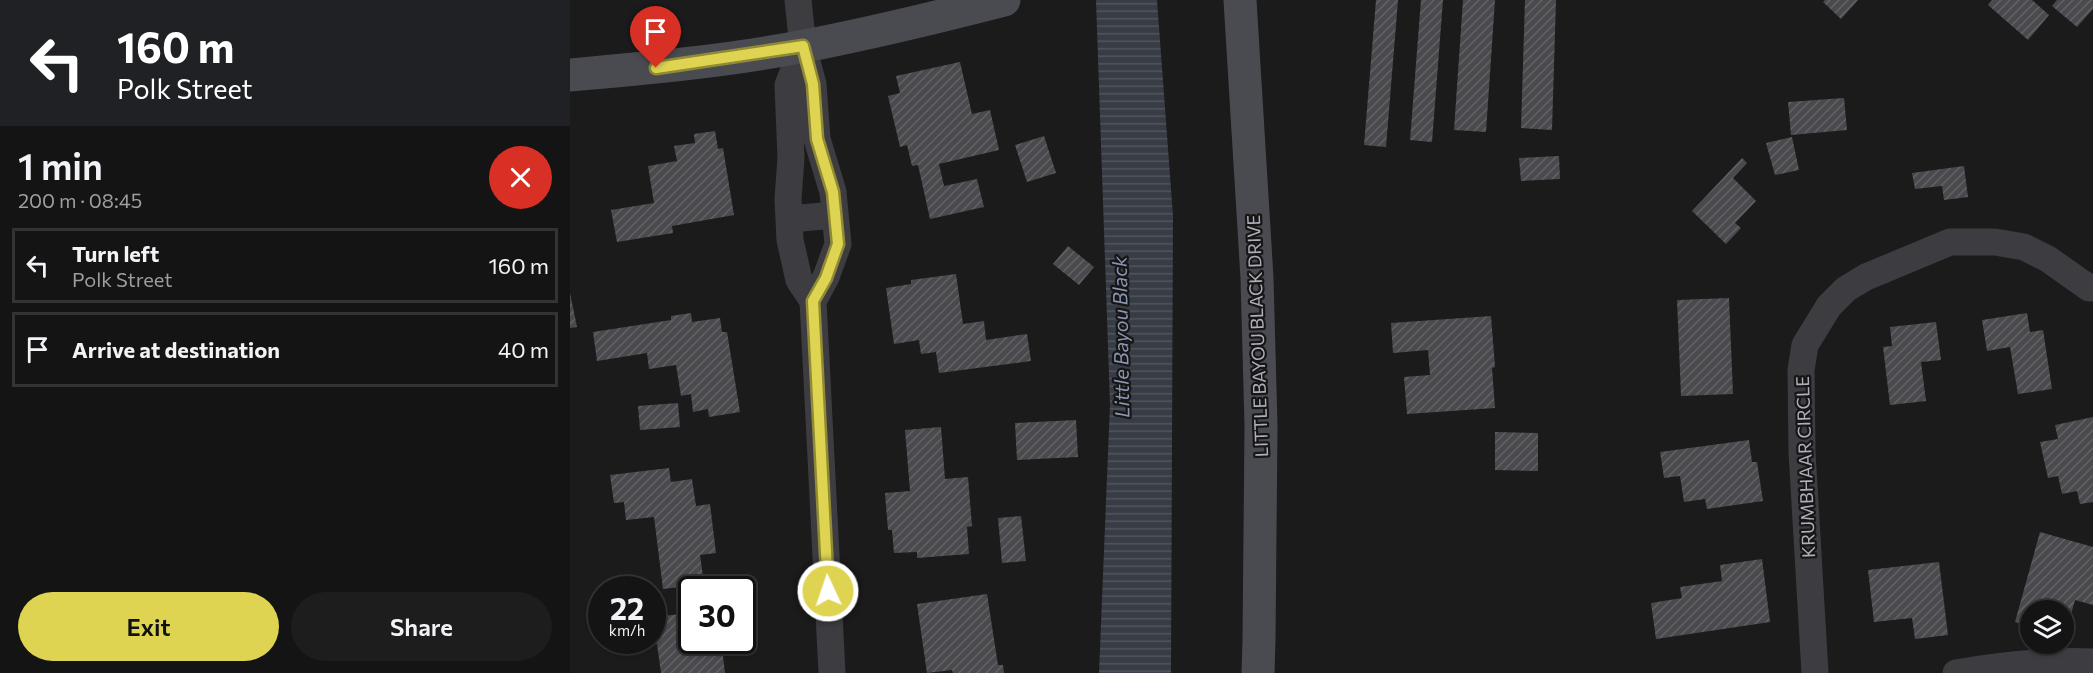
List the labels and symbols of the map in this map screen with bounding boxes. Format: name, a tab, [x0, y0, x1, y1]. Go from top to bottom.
pin	[630, 6, 681, 68]
street label: LITTLE BAYOU BLACK DRIVE	[1242, 214, 1272, 458]
water label: Little Bayou Black	[1107, 255, 1133, 418]
street label: KRUMBHAAR CIRCLE	[1791, 376, 1819, 558]
position arrow	[796, 559, 860, 623]
speed limit sign: 30	[678, 576, 756, 654]

